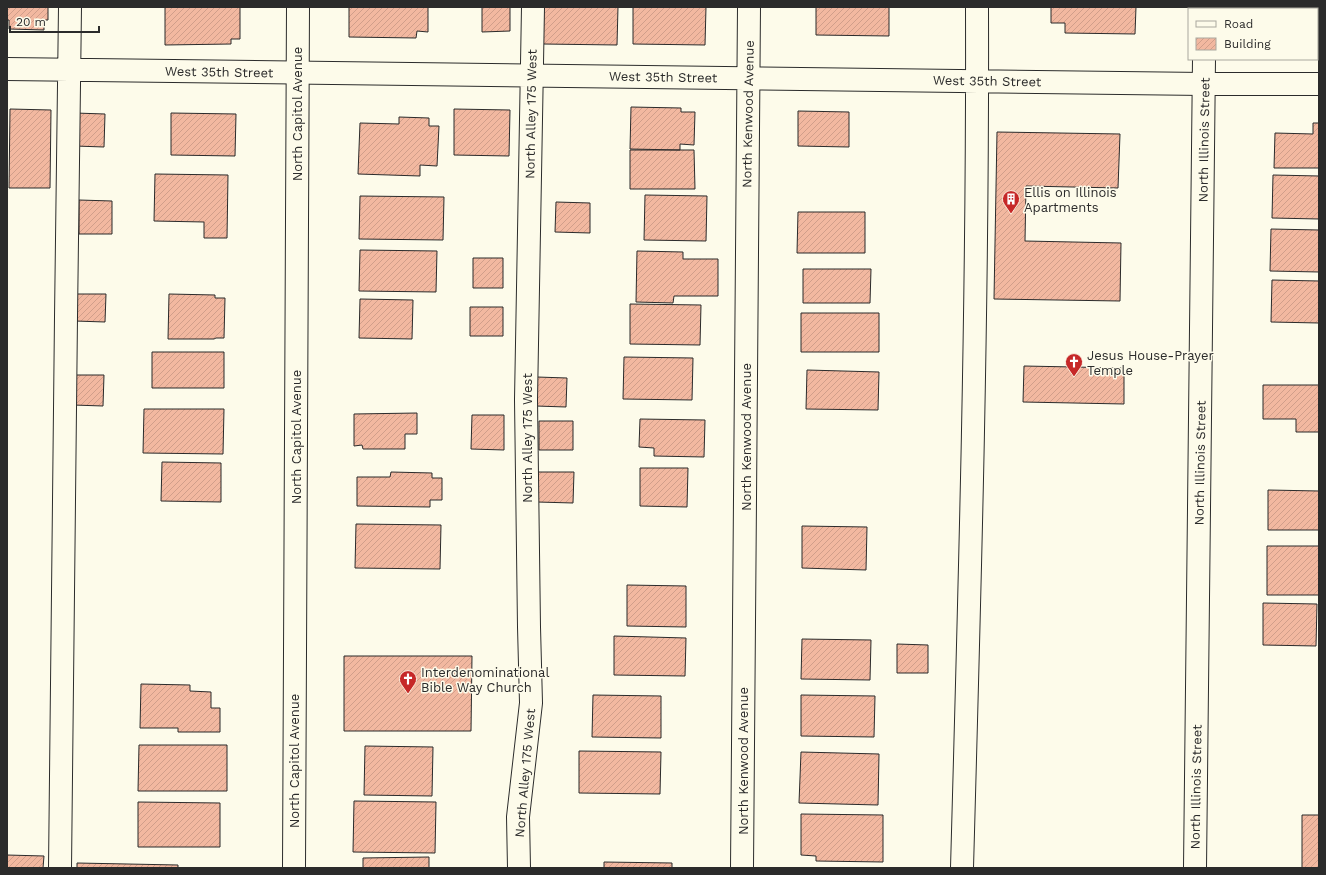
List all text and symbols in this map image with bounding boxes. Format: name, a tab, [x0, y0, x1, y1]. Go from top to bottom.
scale bar	[10, 8, 99, 34]
legend	[1188, 8, 1318, 60]
text: 20 m	[16, 15, 46, 29]
text: Road	[1224, 17, 1253, 31]
text: Building	[1224, 37, 1271, 51]
street label: North Kenwood Avenue	[739, 40, 757, 188]
street label: North Capitol Avenue	[290, 47, 305, 181]
street label: North Alley 175 West	[522, 48, 540, 179]
street label: West 35th Street	[165, 64, 274, 80]
street label: West 35th Street	[609, 69, 718, 85]
street label: West 35th Street	[933, 73, 1042, 89]
street label: North Illinois Street	[1195, 77, 1213, 203]
place label: Ellis on Illinois Apartments	[1024, 185, 1117, 215]
building icon: Ellis on Illinois Apartments	[1001, 189, 1021, 214]
place label: Jesus House-Prayer Temple	[1087, 348, 1214, 378]
church icon: Jesus House-Prayer Temple	[1064, 352, 1084, 377]
street label: North Kenwood Avenue	[739, 363, 754, 511]
street label: North Capitol Avenue	[289, 370, 304, 504]
street label: North Alley 175 West	[520, 373, 535, 503]
street label: North Illinois Street	[1191, 400, 1209, 526]
place label: Interdenominational Bible Way Church	[421, 665, 549, 695]
church icon: Interdenominational Bible Way Church	[398, 669, 418, 694]
street label: North Kenwood Avenue	[736, 687, 751, 835]
street label: North Capitol Avenue	[287, 694, 302, 828]
street label: North Alley 175 West	[512, 707, 538, 838]
street label: North Illinois Street	[1187, 724, 1205, 850]

